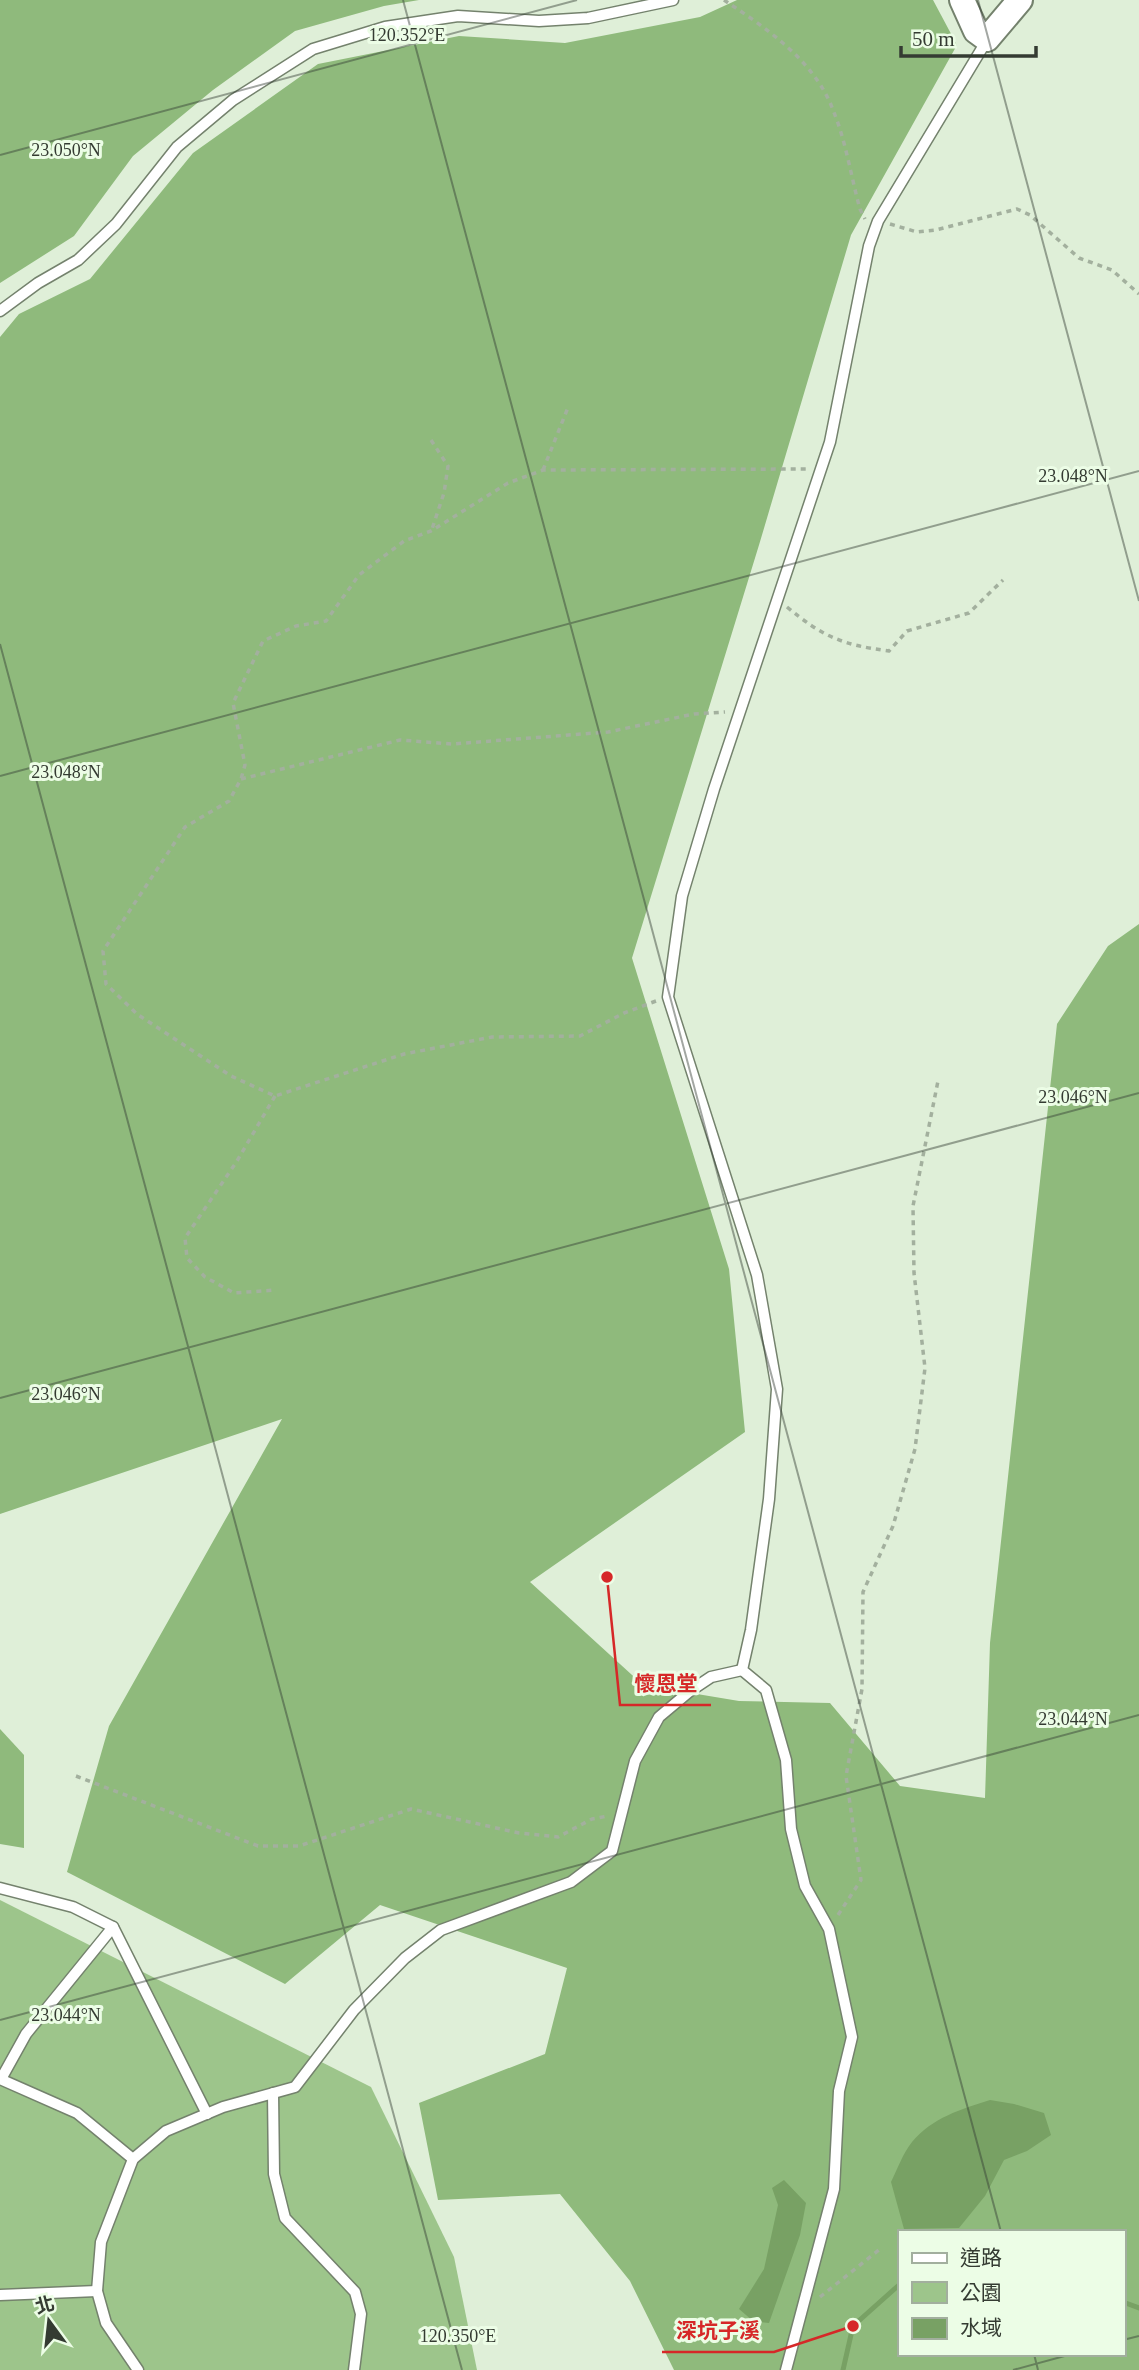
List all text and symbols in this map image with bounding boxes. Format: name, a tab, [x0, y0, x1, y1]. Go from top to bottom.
scale bar	[901, 14, 1036, 58]
text: 120.352°E	[369, 25, 445, 45]
text: 50 m	[912, 27, 955, 51]
text: 23.050°N	[31, 140, 101, 160]
text: 23.048°N	[1038, 466, 1108, 486]
text: 23.048°N	[31, 762, 101, 782]
text: 23.046°N	[1038, 1087, 1108, 1107]
text: 23.046°N	[31, 1384, 101, 1404]
callout: 懷恩堂	[620, 1663, 711, 1705]
text: 懷恩堂	[635, 1672, 698, 1696]
text: 23.044°N	[1038, 1709, 1108, 1729]
text: 23.044°N	[31, 2005, 101, 2025]
legend	[898, 2230, 1125, 2356]
text: 道路	[960, 2246, 1002, 2270]
text: 公園	[960, 2281, 1002, 2305]
north arrow	[14, 2286, 84, 2356]
text: 北	[33, 2292, 57, 2318]
callout: 深坑子溪	[662, 2310, 774, 2352]
text: 水域	[960, 2316, 1002, 2340]
text: 深坑子溪	[676, 2319, 760, 2343]
text: 120.350°E	[420, 2326, 496, 2346]

